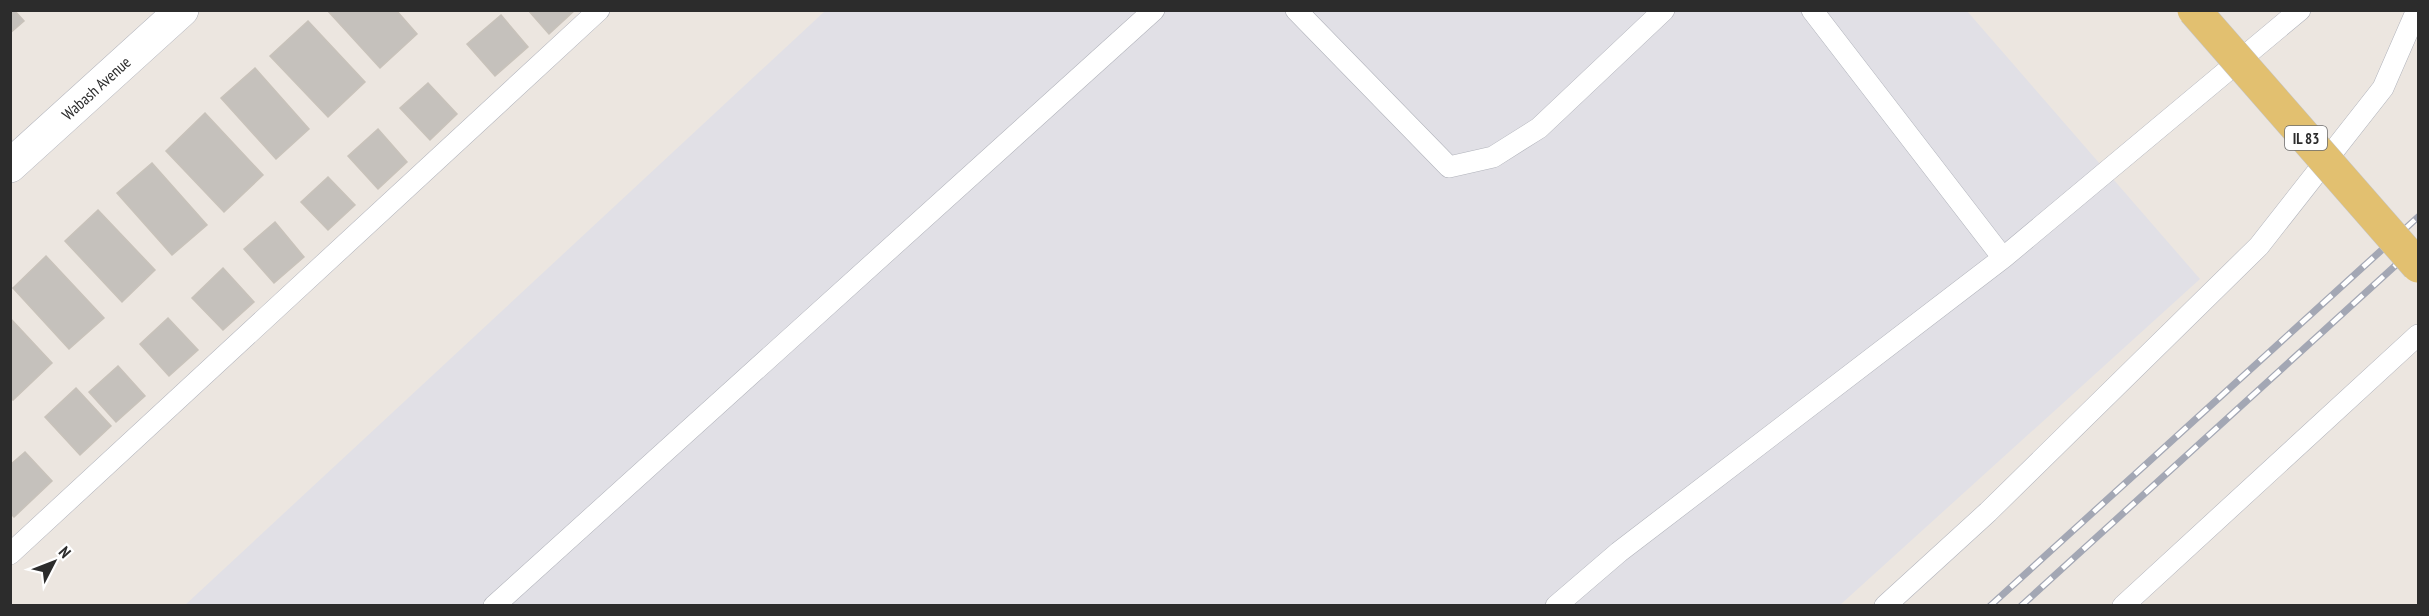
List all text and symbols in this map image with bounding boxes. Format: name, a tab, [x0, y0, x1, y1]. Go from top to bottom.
street label: Wabash Avenue	[57, 52, 135, 124]
road number: IL 83	[2285, 126, 2327, 150]
north arrow	[24, 532, 84, 592]
text: N	[55, 542, 75, 562]

